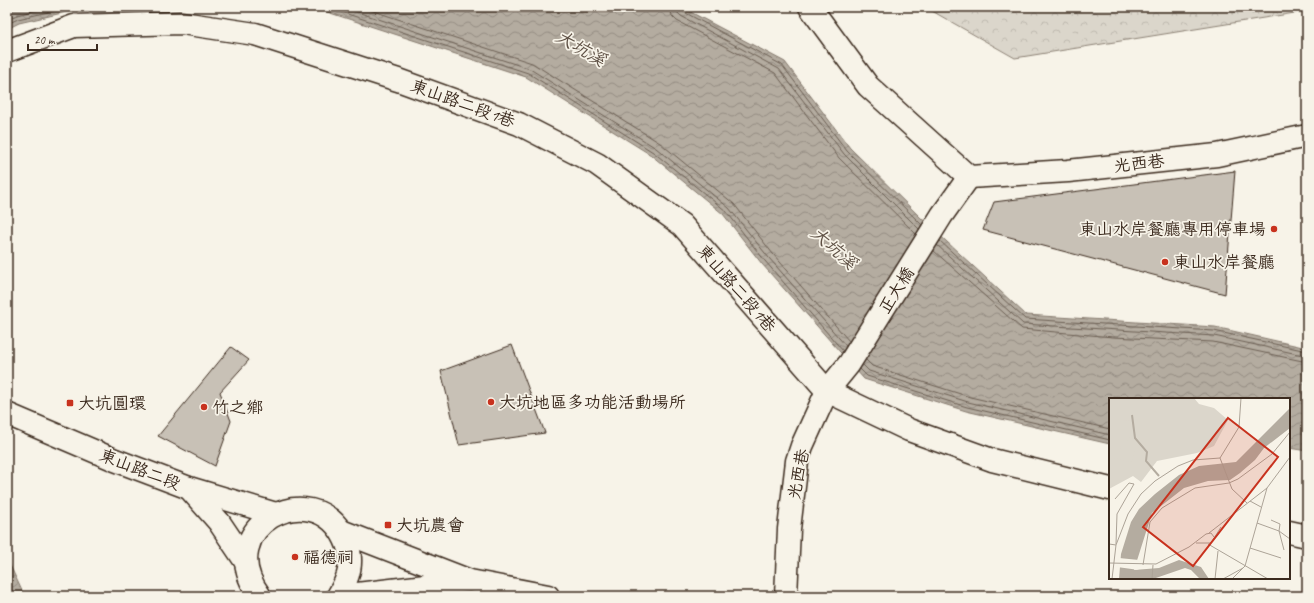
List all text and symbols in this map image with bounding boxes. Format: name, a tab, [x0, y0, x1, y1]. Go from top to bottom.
water label: 大坑溪	[552, 25, 611, 72]
scale bar	[28, 26, 97, 52]
text: 20 m	[34, 32, 56, 48]
street label: 東山路二段1巷	[408, 75, 519, 132]
street label: 光西巷	[1113, 150, 1167, 177]
place label: 東山水岸餐廳專用停車場	[1079, 219, 1266, 240]
water label: 大坑溪	[806, 222, 862, 275]
marker: 東山水岸餐廳專用停車場	[1269, 224, 1279, 234]
street label: 東山路二段1巷	[693, 240, 781, 337]
place label: 東山水岸餐廳	[1173, 252, 1275, 273]
marker: 東山水岸餐廳	[1160, 257, 1170, 267]
street label: 正大橋	[874, 263, 919, 317]
place label: 大坑地區多功能活動場所	[499, 392, 686, 413]
place label: 大坑圓環	[78, 393, 146, 414]
place label: 竹之鄉	[212, 397, 263, 418]
marker: 大坑地區多功能活動場所	[486, 397, 496, 407]
marker: 大坑圓環	[65, 398, 75, 408]
inset map	[1109, 398, 1290, 579]
marker: 竹之鄉	[199, 402, 209, 412]
street label: 東山路二段	[96, 444, 183, 495]
street label: 光西巷	[783, 446, 814, 501]
place label: 大坑農會	[396, 515, 464, 536]
marker: 大坑農會	[383, 520, 393, 530]
place label: 福德祠	[303, 547, 354, 568]
marker: 福德祠	[290, 552, 300, 562]

